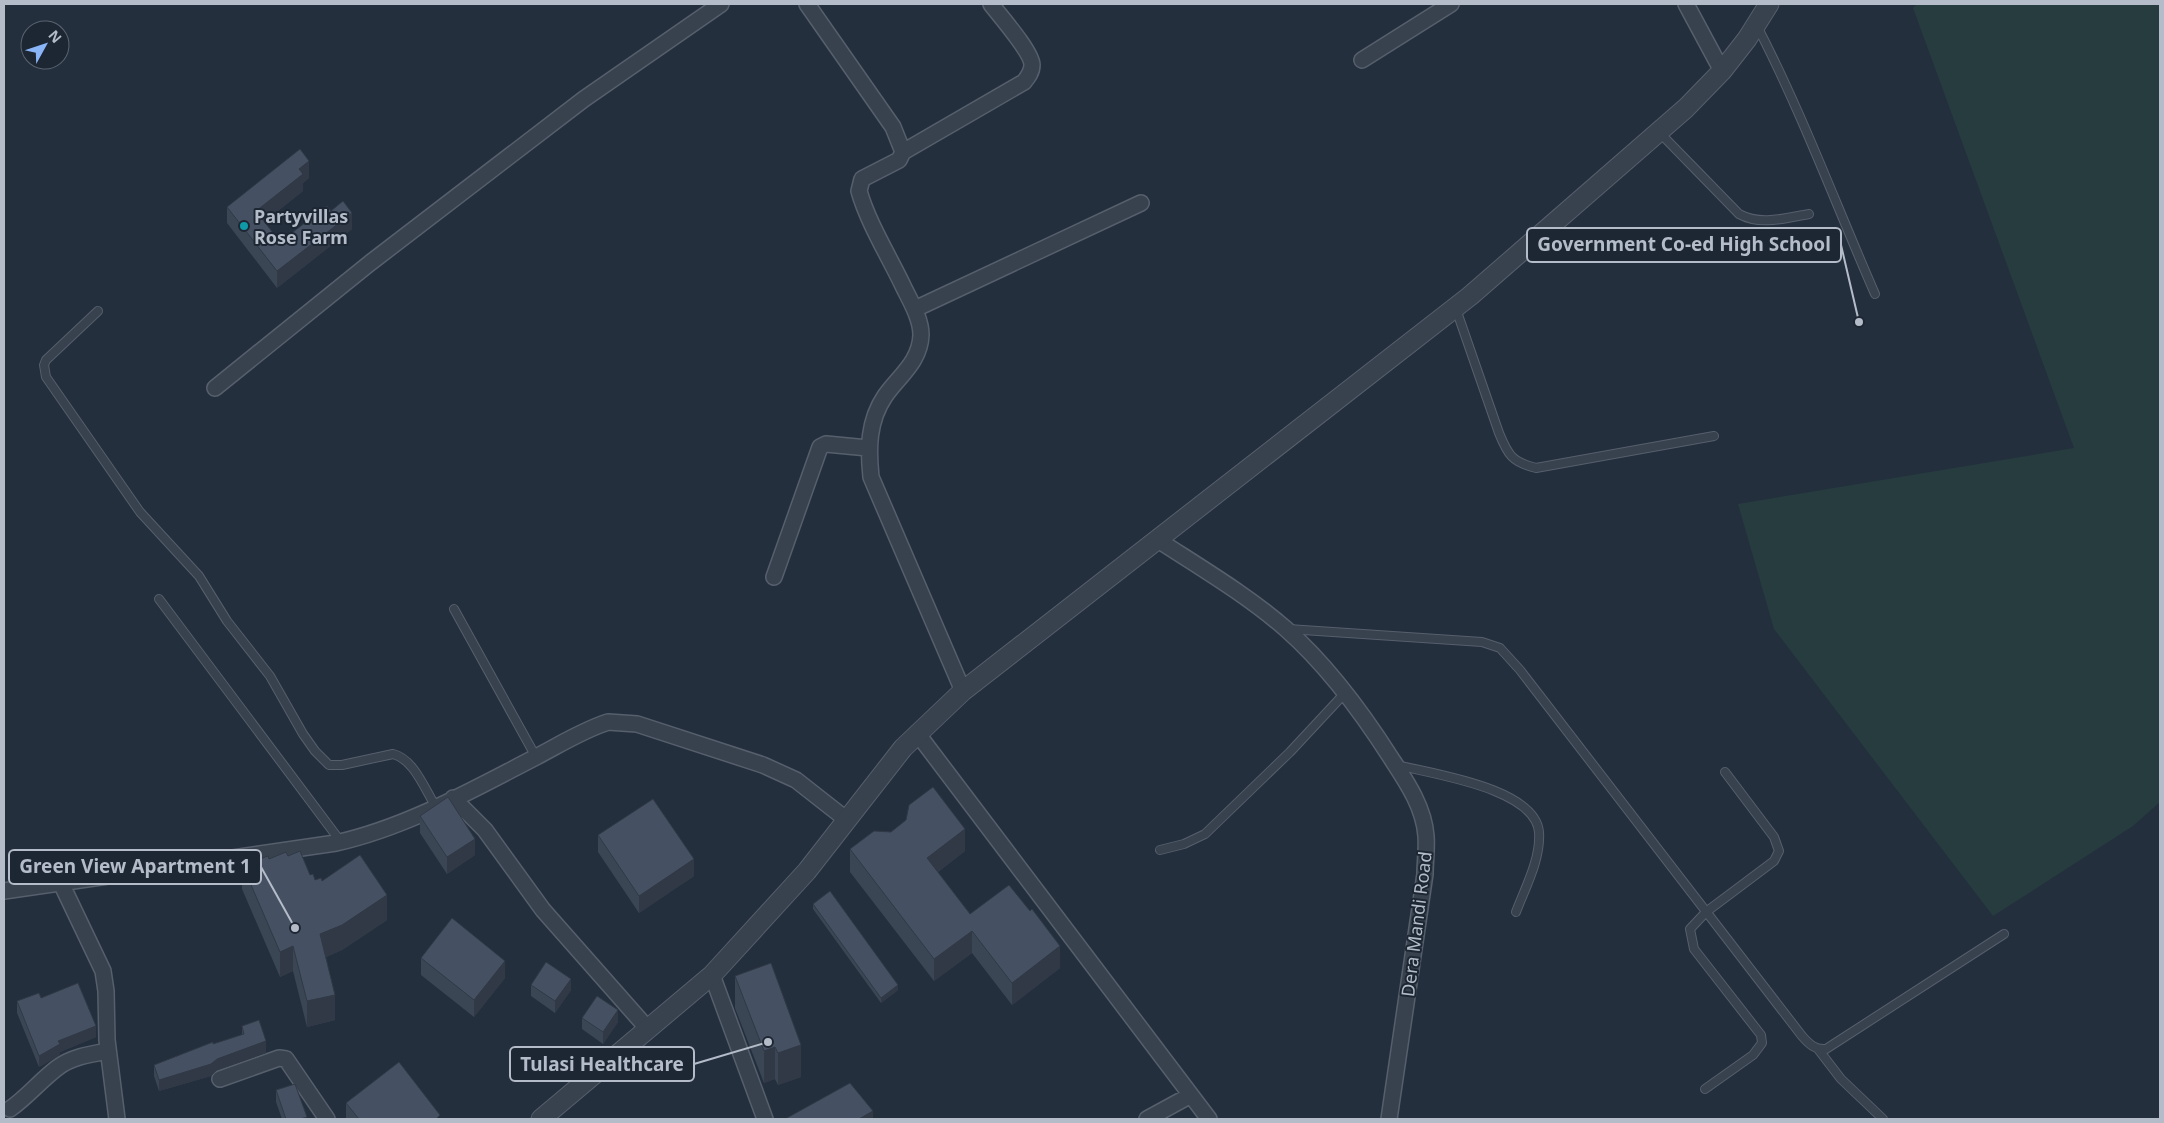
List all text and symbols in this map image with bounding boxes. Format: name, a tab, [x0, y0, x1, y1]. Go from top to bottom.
north arrow	[20, 20, 70, 70]
text: N	[44, 26, 66, 47]
place label: Partyvillas Rose Farm	[254, 204, 348, 249]
marker: Partyvillas Rose Farm	[238, 220, 250, 232]
callout: Government Co-ed High School	[1527, 228, 1841, 262]
text: Government Co-ed High School	[1537, 231, 1831, 257]
callout: Green View Apartment 1	[9, 850, 261, 884]
street label: Dera Mandi Road	[1395, 850, 1437, 998]
text: Green View Apartment 1	[19, 853, 251, 879]
callout: Tulasi Healthcare	[510, 1047, 694, 1081]
text: Tulasi Healthcare	[520, 1051, 684, 1077]

